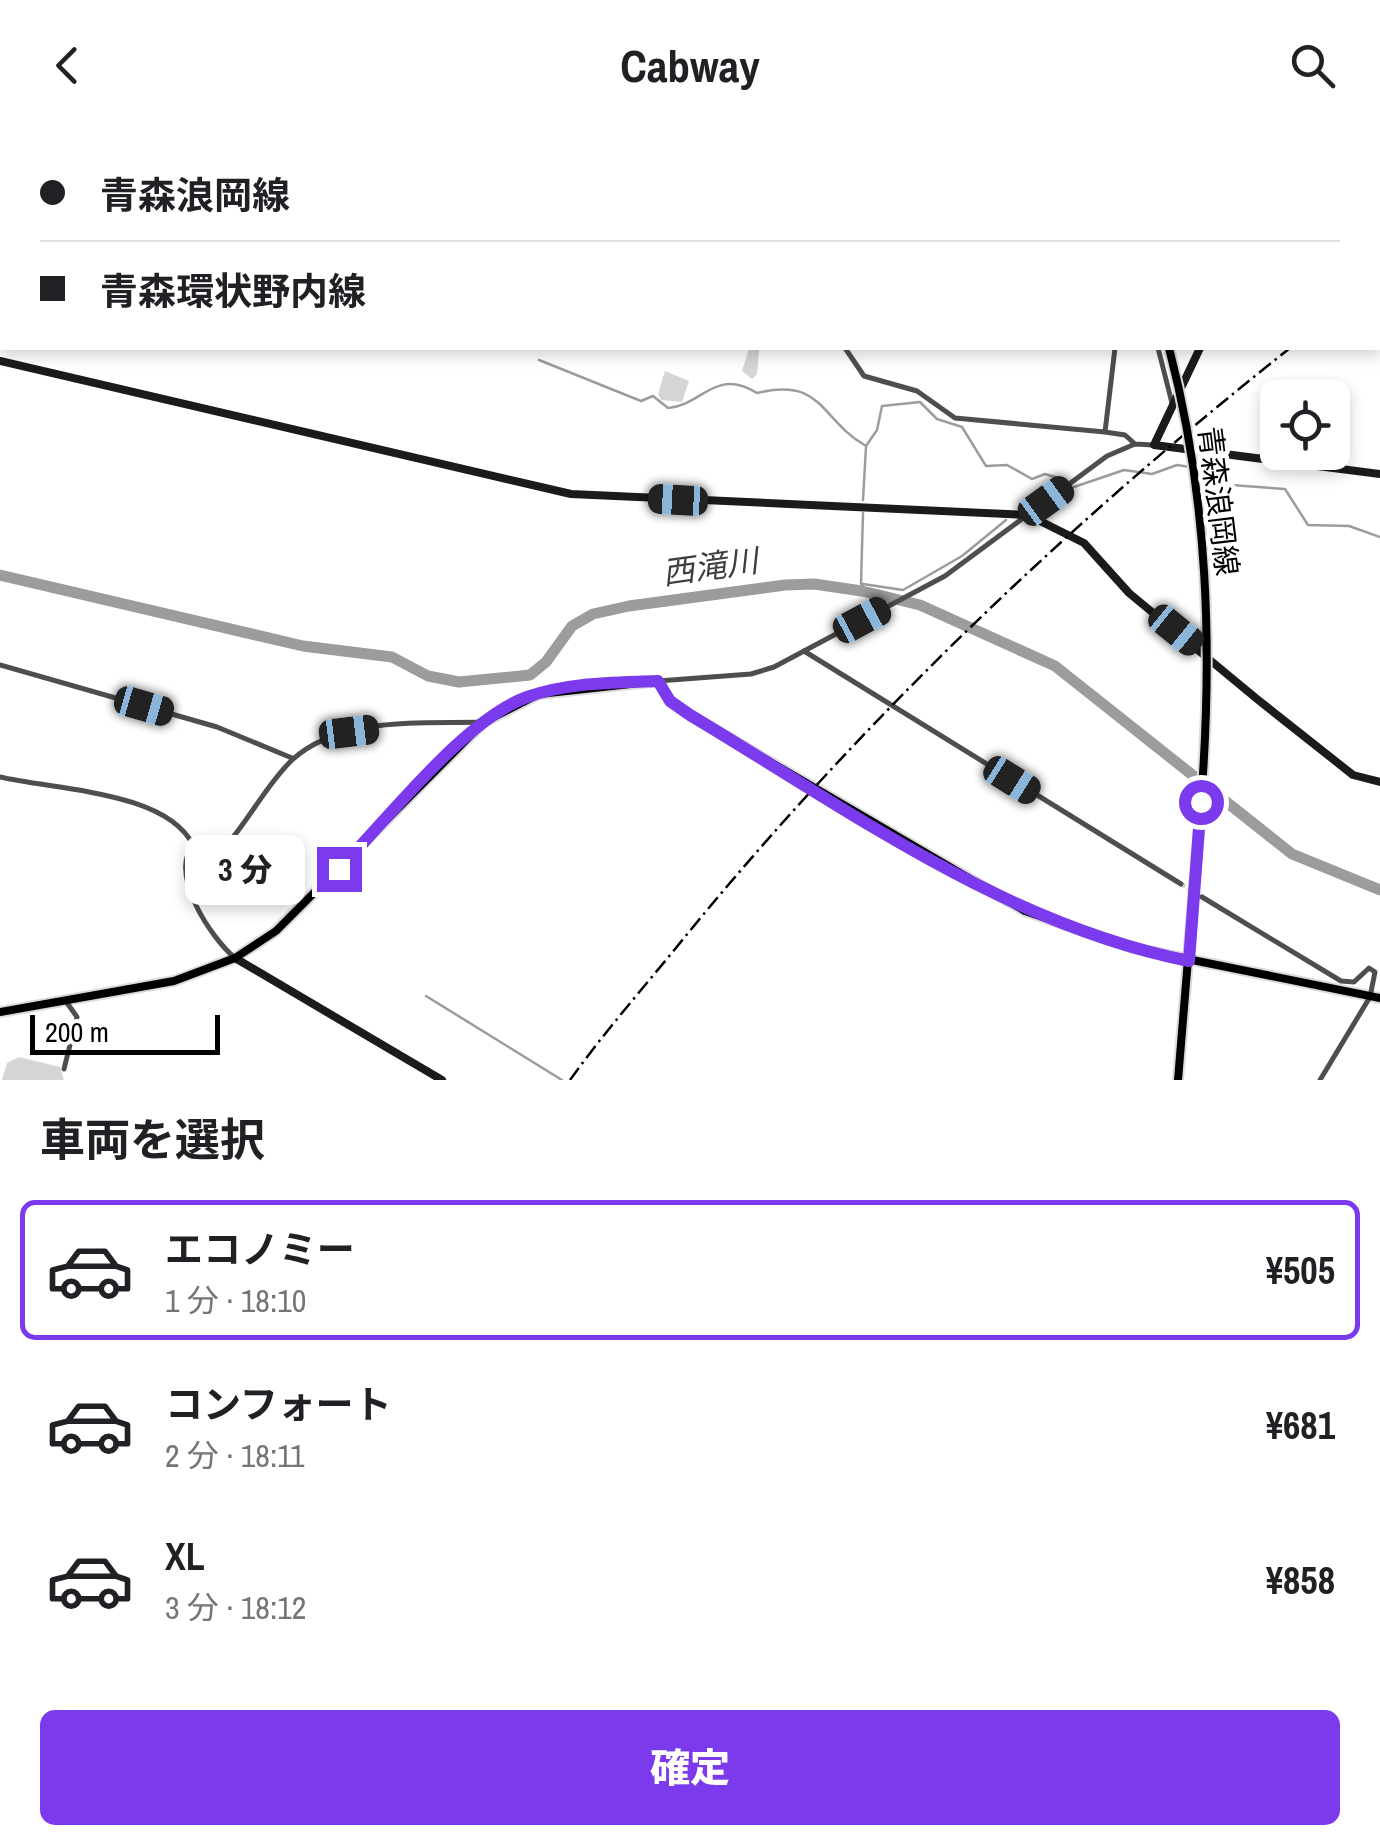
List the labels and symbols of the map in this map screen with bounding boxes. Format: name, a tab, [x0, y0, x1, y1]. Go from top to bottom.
street label: 青森浪岡線	[1190, 424, 1248, 578]
car	[1013, 471, 1079, 531]
car	[647, 483, 709, 517]
water label: 西滝川	[659, 538, 763, 594]
car	[828, 593, 896, 647]
car	[1143, 599, 1209, 661]
car	[111, 683, 177, 729]
car	[317, 713, 381, 751]
car	[979, 751, 1045, 809]
route start	[1179, 780, 1224, 825]
callout: 3 分	[184, 834, 304, 904]
route end	[317, 847, 362, 892]
scale bar	[30, 1010, 220, 1054]

